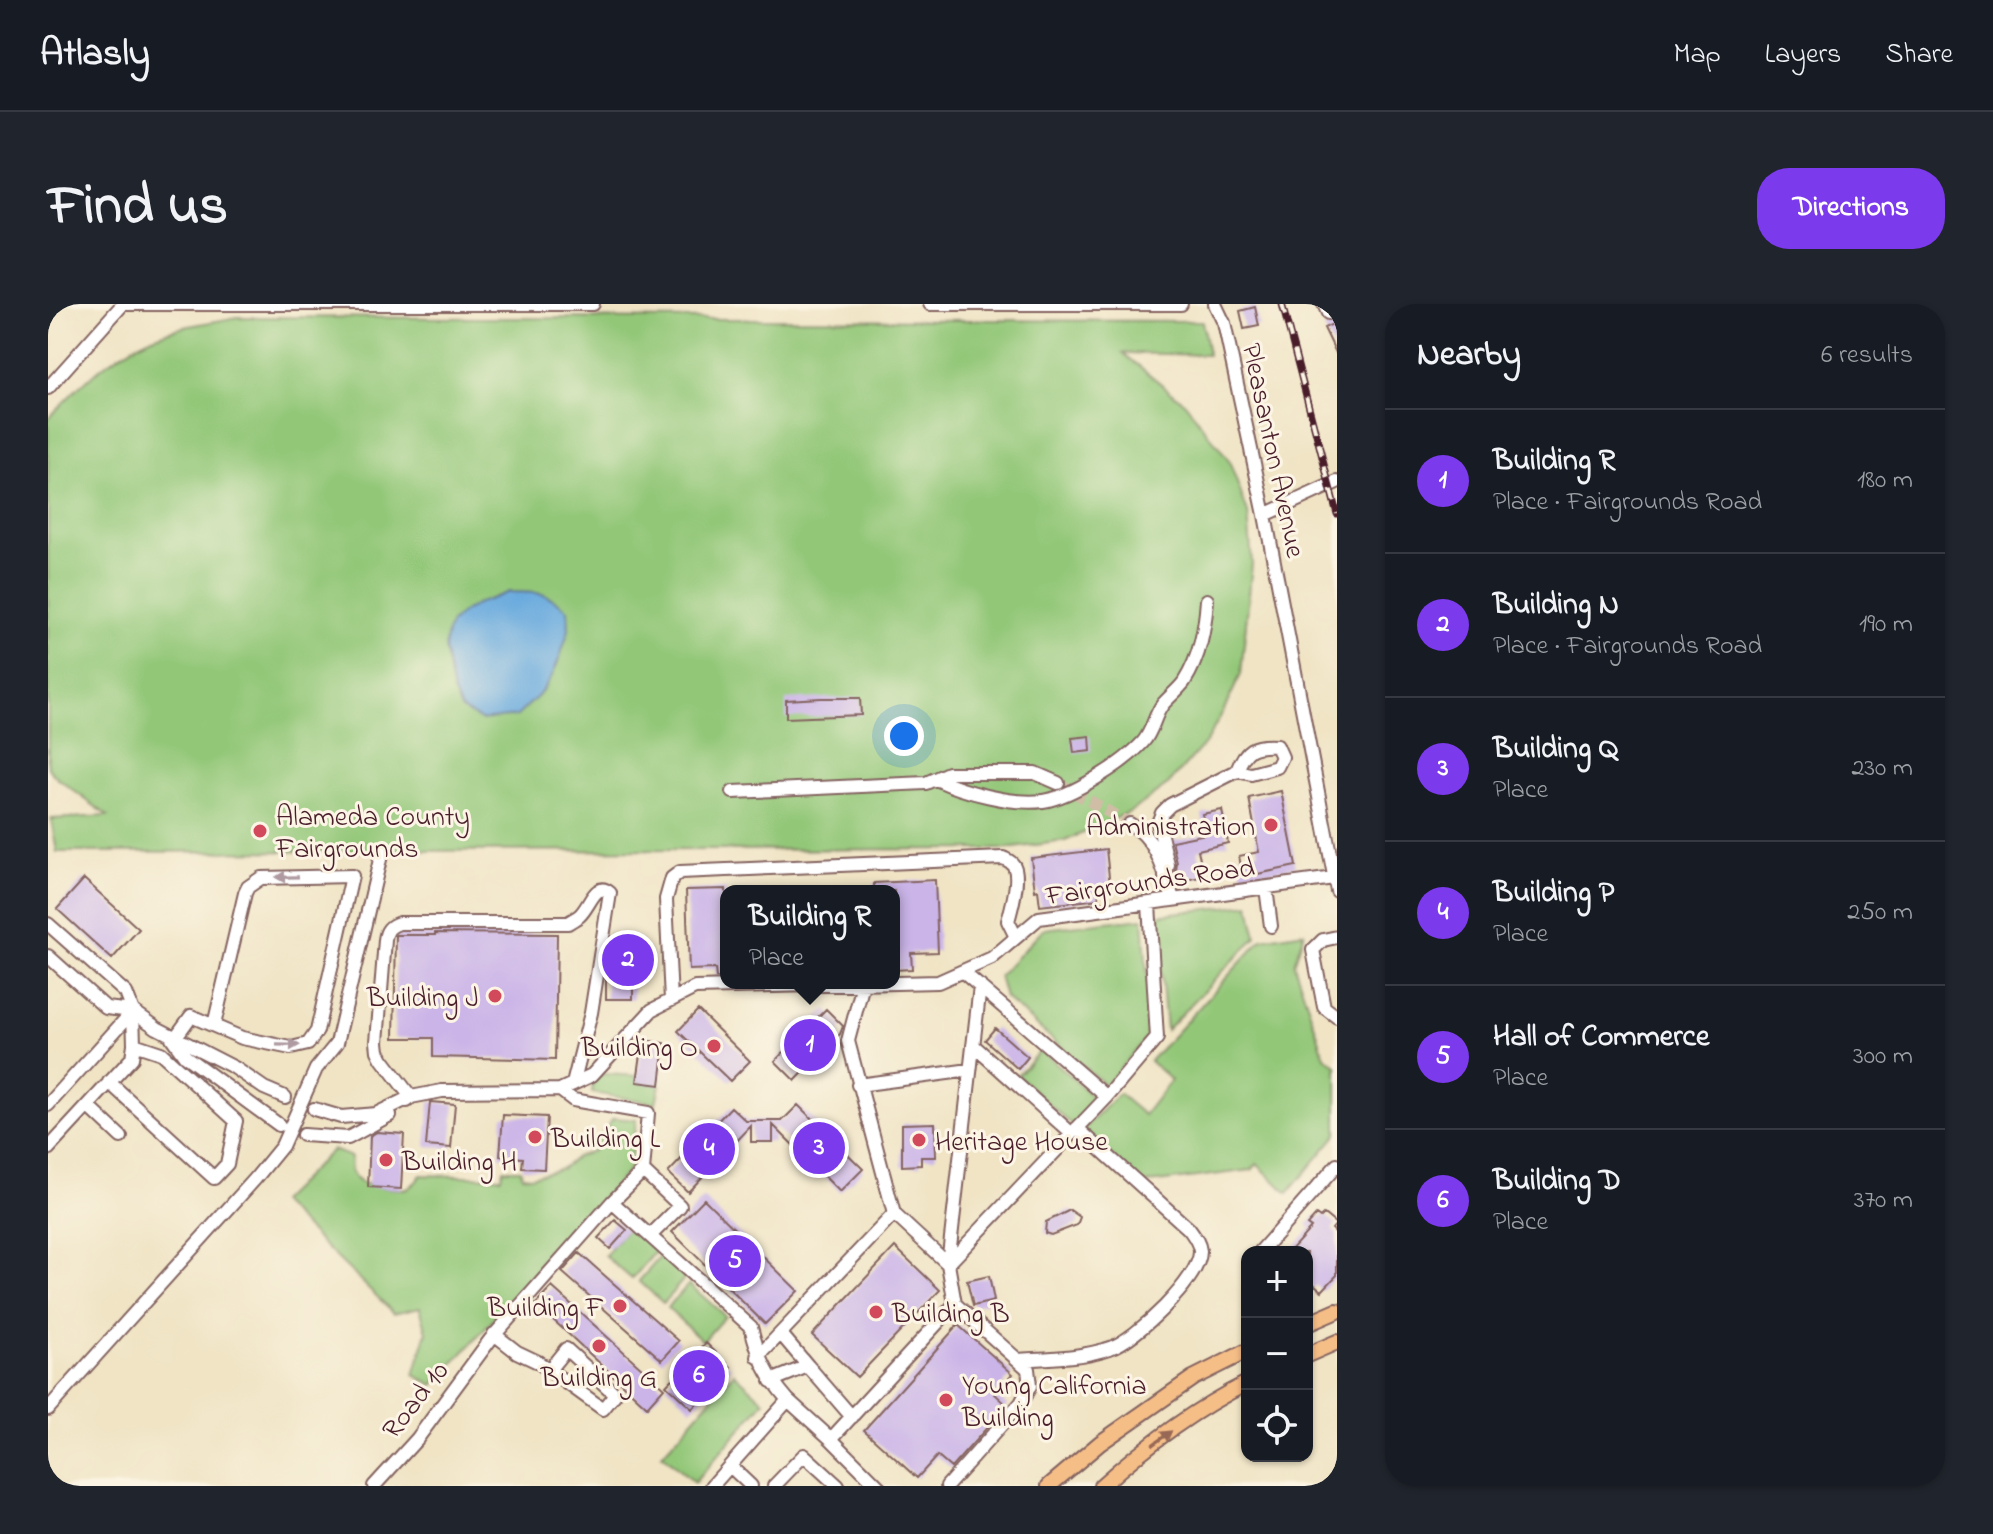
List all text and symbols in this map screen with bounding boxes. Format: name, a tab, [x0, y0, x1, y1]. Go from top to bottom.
text: Atlasly	[40, 27, 150, 83]
text: Map	[1673, 35, 1721, 76]
text: Layers	[1765, 35, 1841, 76]
text: Share	[1885, 35, 1953, 76]
text: Find us	[48, 168, 228, 249]
button: Directions	[1757, 168, 1945, 249]
text: Nearby	[1417, 331, 1521, 381]
text: 6 results	[1821, 337, 1913, 375]
street label: Pleasanton Avenue	[1229, 340, 1314, 562]
text: Building R	[1493, 440, 1615, 484]
text: 1	[1439, 462, 1447, 500]
text: 180 m	[1857, 462, 1913, 500]
text: Place · Fairgrounds Road	[1493, 484, 1762, 522]
text: Building N	[1493, 584, 1619, 628]
text: 2	[1437, 606, 1449, 644]
text: 190 m	[1859, 606, 1913, 644]
text: Place · Fairgrounds Road	[1493, 628, 1762, 666]
your location	[884, 716, 924, 756]
text: Building Q	[1493, 728, 1618, 772]
text: 3	[1438, 750, 1448, 788]
text: 230 m	[1851, 750, 1913, 788]
text: Place	[1493, 772, 1548, 810]
place label: Alameda County Fairgrounds	[275, 798, 470, 871]
place label: Administration	[1086, 808, 1255, 849]
marker: Administration	[1262, 816, 1280, 834]
marker: Alameda County Fairgrounds	[251, 822, 269, 840]
street label: Fairgrounds Road	[1042, 848, 1258, 919]
one-way arrow	[274, 871, 299, 883]
text: Building P	[1493, 872, 1614, 916]
popup	[720, 885, 900, 989]
text: 4	[1438, 894, 1448, 932]
text: 250 m	[1847, 894, 1913, 932]
text: Building R	[749, 896, 871, 940]
text: Place	[1493, 916, 1548, 954]
pin: 2	[602, 930, 654, 990]
text: Place	[749, 940, 804, 978]
place label: Building J	[366, 979, 479, 1020]
marker: Building J	[486, 987, 504, 1005]
pin: 1	[784, 1015, 836, 1075]
text: Hall of Commerce	[1493, 1016, 1709, 1060]
place label: Building O	[580, 1029, 698, 1070]
marker: Building O	[705, 1037, 723, 1055]
text: 5	[1436, 1038, 1450, 1076]
text: 300 m	[1853, 1038, 1913, 1076]
one-way arrow	[276, 1039, 301, 1052]
text: Place	[1493, 1060, 1548, 1098]
pin: 3	[793, 1118, 845, 1178]
pin: 4	[683, 1119, 735, 1179]
place label: Building L	[550, 1120, 661, 1161]
place label: Heritage House	[935, 1123, 1108, 1164]
marker: Building L	[526, 1128, 544, 1146]
marker: Heritage House	[910, 1131, 928, 1149]
place label: Building H	[401, 1143, 517, 1184]
marker: Building H	[377, 1151, 395, 1169]
text: Building D	[1493, 1160, 1621, 1204]
text: 6	[1437, 1182, 1449, 1220]
text: 370 m	[1854, 1182, 1913, 1220]
text: Place	[1493, 1204, 1548, 1242]
pin: 5	[709, 1231, 761, 1291]
map controls	[1241, 1246, 1313, 1462]
button: +	[1241, 1246, 1313, 1318]
place label: Building F	[486, 1289, 604, 1330]
place label: Building B	[891, 1295, 1010, 1336]
marker: Building F	[611, 1297, 629, 1315]
marker: Building B	[867, 1303, 885, 1321]
button: −	[1241, 1318, 1313, 1390]
marker: Building G	[590, 1337, 608, 1355]
pin: 6	[673, 1346, 725, 1406]
street label: Road 10	[373, 1354, 460, 1449]
place label: Building G	[540, 1359, 657, 1400]
place label: Young California Building	[961, 1367, 1147, 1440]
button: locate	[1241, 1390, 1313, 1462]
marker: Young California Building	[937, 1391, 955, 1409]
one-way arrow	[1151, 1430, 1172, 1446]

